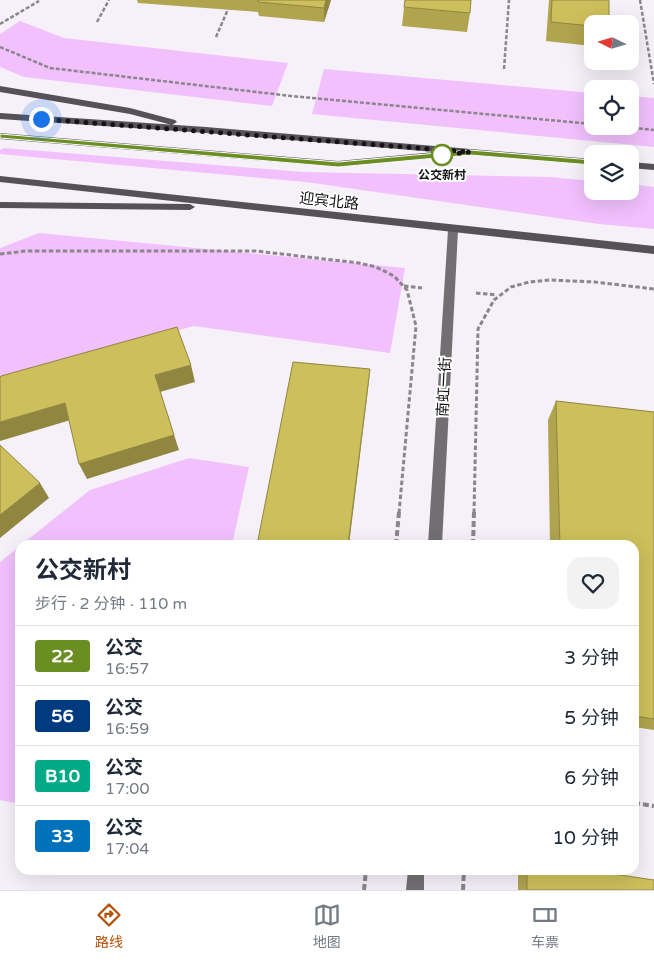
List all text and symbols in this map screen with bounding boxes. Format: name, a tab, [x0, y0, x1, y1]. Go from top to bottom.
north arrow	[584, 15, 639, 70]
map controls	[584, 15, 639, 200]
button: locate	[584, 80, 639, 135]
your location	[29, 107, 54, 132]
marker: 公交新村	[431, 144, 453, 166]
button: layers	[584, 145, 639, 200]
place label: 公交新村	[418, 168, 466, 182]
street label: 迎宾北路	[298, 189, 360, 213]
street label: 南虹一街	[433, 357, 455, 417]
text: 公交新村	[35, 556, 131, 585]
button: heart	[567, 557, 619, 609]
text: 步行 · 2 分钟 · 110 m	[35, 594, 187, 614]
text: 公交	[105, 637, 143, 659]
text: 22	[51, 645, 74, 667]
text: 3 分钟	[564, 647, 619, 669]
text: 16:57	[105, 659, 149, 679]
text: 公交	[105, 697, 143, 719]
text: 56	[51, 705, 74, 727]
text: 5 分钟	[564, 707, 619, 729]
text: 16:59	[105, 719, 149, 739]
text: 公交	[105, 757, 143, 779]
text: B10	[45, 765, 80, 787]
text: 6 分钟	[564, 767, 619, 789]
text: 17:00	[105, 779, 149, 799]
text: 公交	[105, 817, 143, 839]
text: 33	[51, 825, 74, 847]
text: 10 分钟	[552, 827, 619, 849]
text: 17:04	[105, 839, 149, 859]
tab: 路线	[95, 901, 123, 951]
tab: 地图	[313, 901, 341, 951]
tab: 车票	[531, 901, 559, 951]

